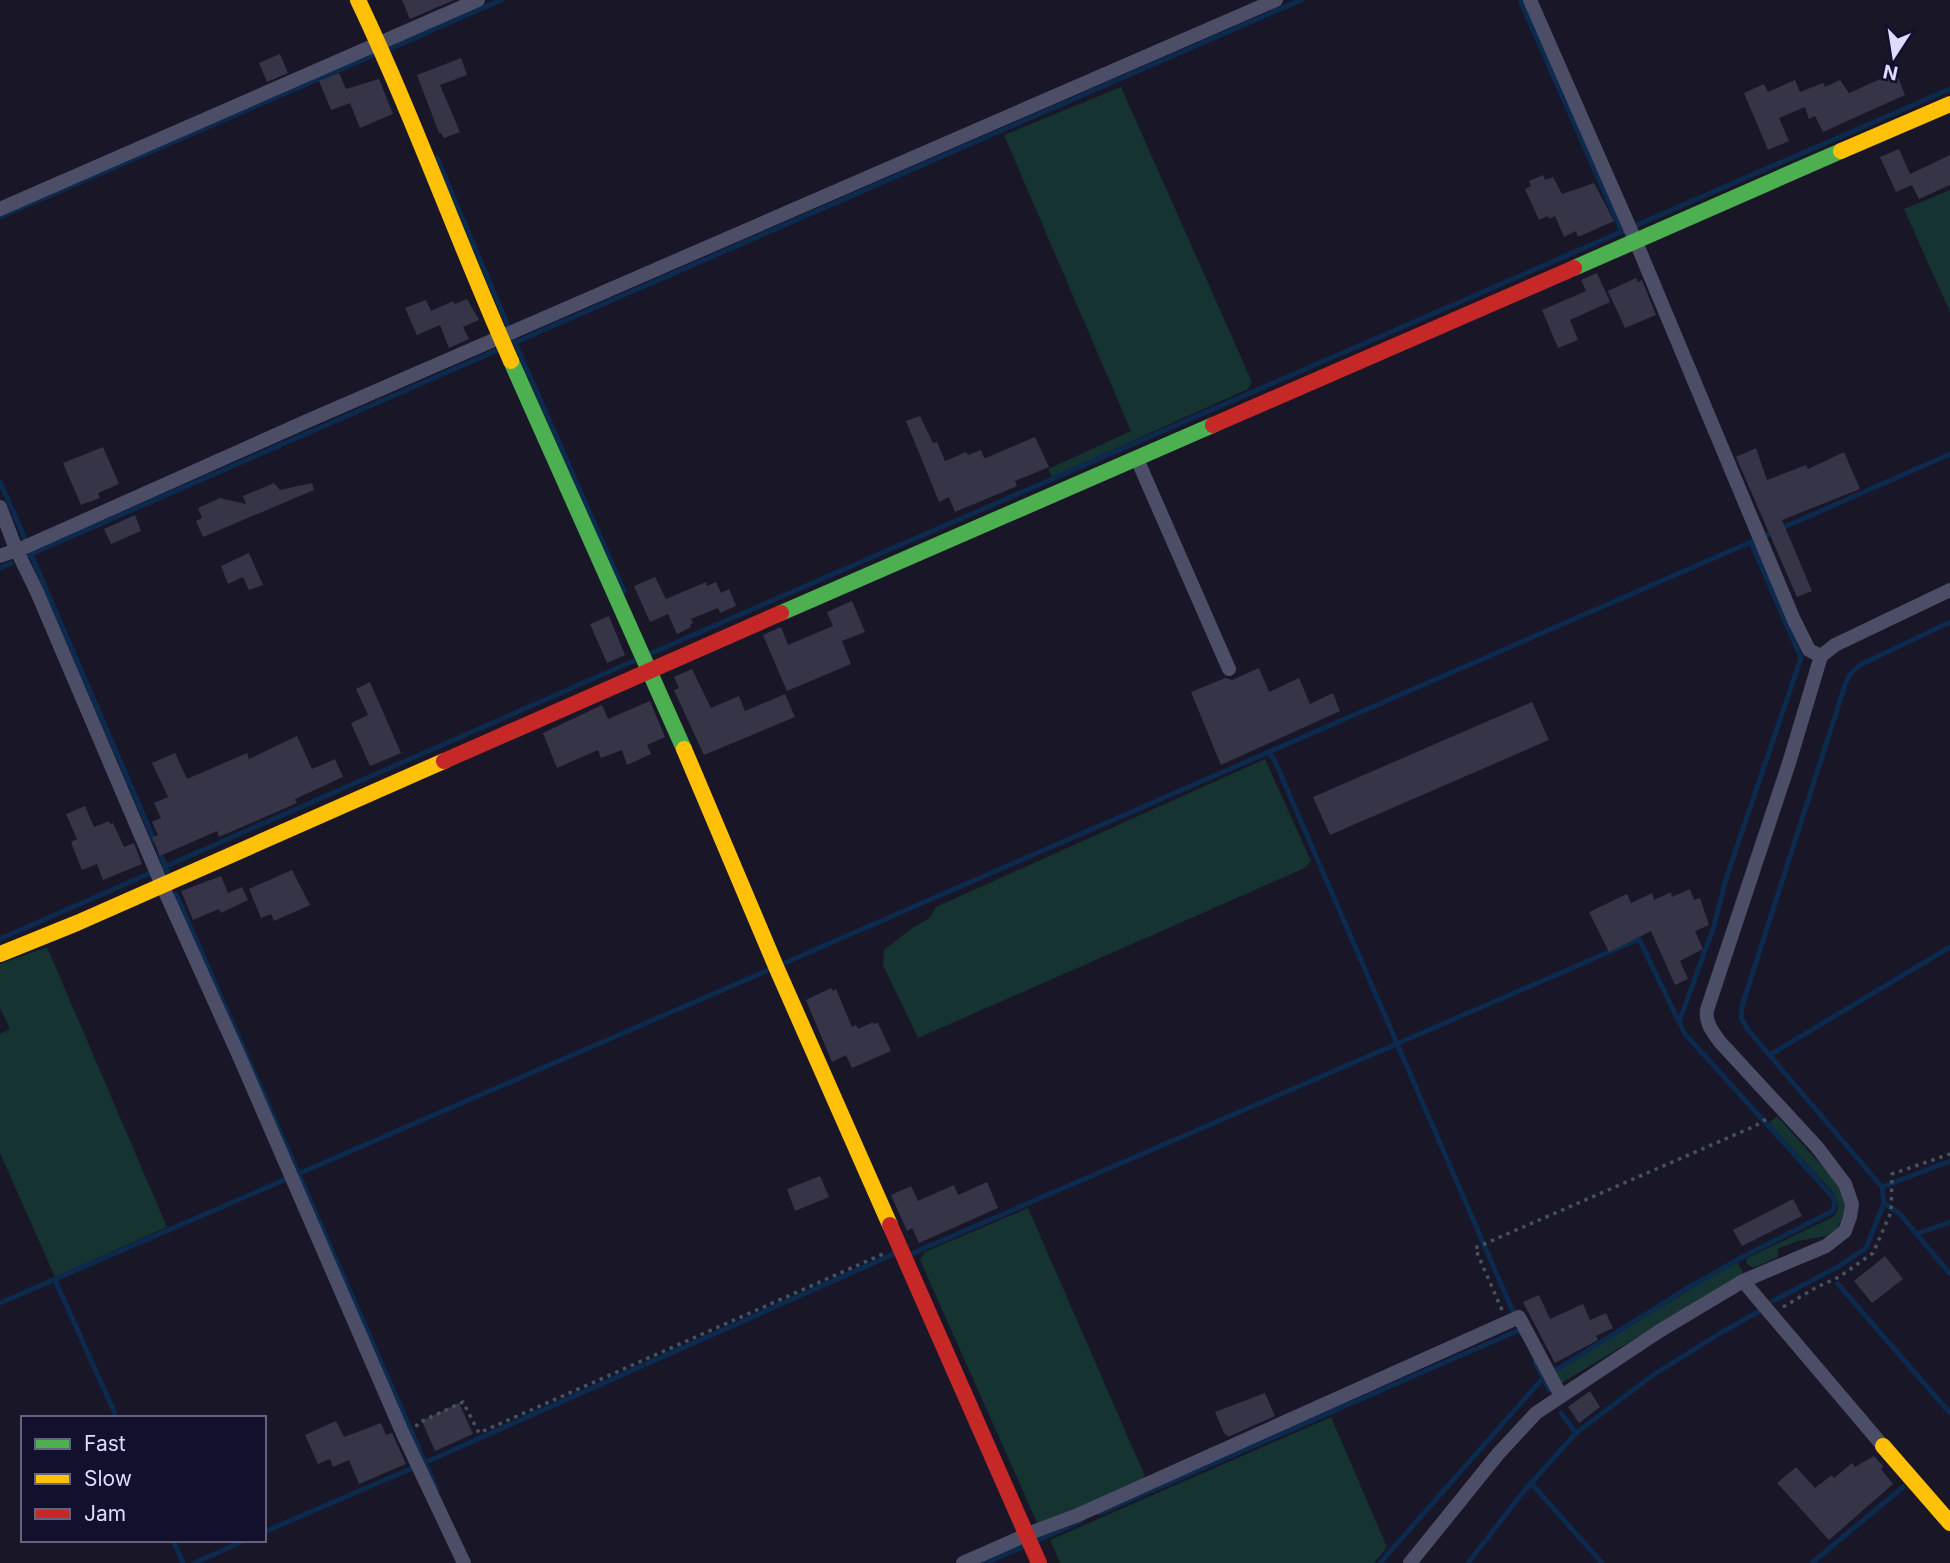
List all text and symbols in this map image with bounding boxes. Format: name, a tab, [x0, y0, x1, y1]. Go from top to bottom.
north arrow	[1859, 21, 1929, 91]
text: N	[1881, 59, 1900, 85]
legend	[21, 1416, 266, 1542]
text: Fast	[84, 1431, 126, 1456]
text: Slow	[84, 1466, 132, 1491]
text: Jam	[84, 1501, 126, 1526]

